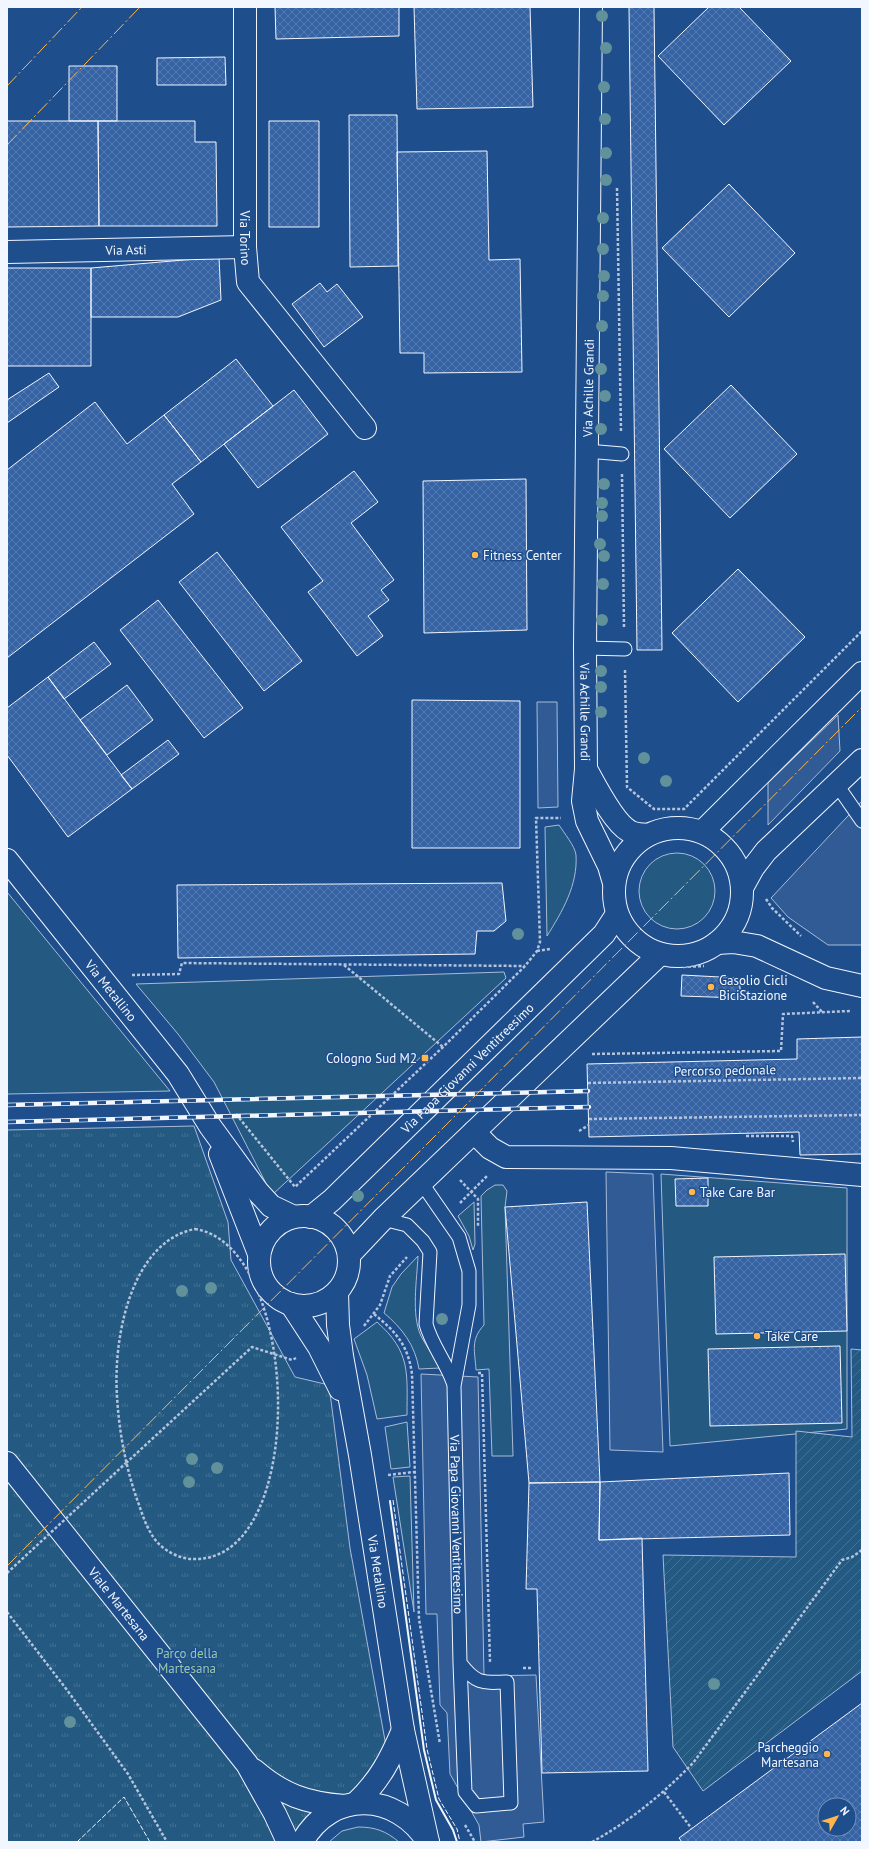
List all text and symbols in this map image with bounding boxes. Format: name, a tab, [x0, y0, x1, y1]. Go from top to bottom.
street label: Via Torino	[236, 210, 255, 266]
street label: Via Asti	[104, 241, 147, 259]
street label: Via Achille Grandi	[579, 339, 598, 438]
place label: Fitness Center	[483, 547, 562, 564]
marker: Fitness Center	[470, 550, 480, 560]
street label: Via Achille Grandi	[576, 662, 594, 761]
street label: Via Metallino	[81, 956, 141, 1025]
place label: Gasolio Cicli BiciStazione	[719, 972, 788, 1004]
marker: Gasolio Cicli BiciStazione	[706, 982, 716, 992]
street label: Via Papa Giovanni Ventitreesimo	[397, 999, 538, 1138]
place label: Cologno Sud M2	[326, 1050, 417, 1067]
marker: Cologno Sud M2	[420, 1053, 430, 1063]
street label: Percorso pedonale	[674, 1061, 776, 1080]
place label: Take Care Bar	[700, 1184, 776, 1201]
marker: Take Care Bar	[687, 1187, 697, 1197]
place label: Take Care	[765, 1328, 818, 1345]
marker: Take Care	[752, 1331, 762, 1341]
street label: Via Papa Giovanni Ventitreesimo	[446, 1433, 467, 1614]
street label: Via Metallino	[364, 1533, 392, 1610]
street label: Viale Martesana	[84, 1563, 153, 1644]
park label: Parco della Martesana	[156, 1645, 218, 1677]
place label: Parcheggio Martesana	[757, 1739, 819, 1771]
marker: Parcheggio Martesana	[822, 1749, 832, 1759]
north arrow	[817, 1797, 857, 1837]
text: N	[837, 1803, 852, 1818]

